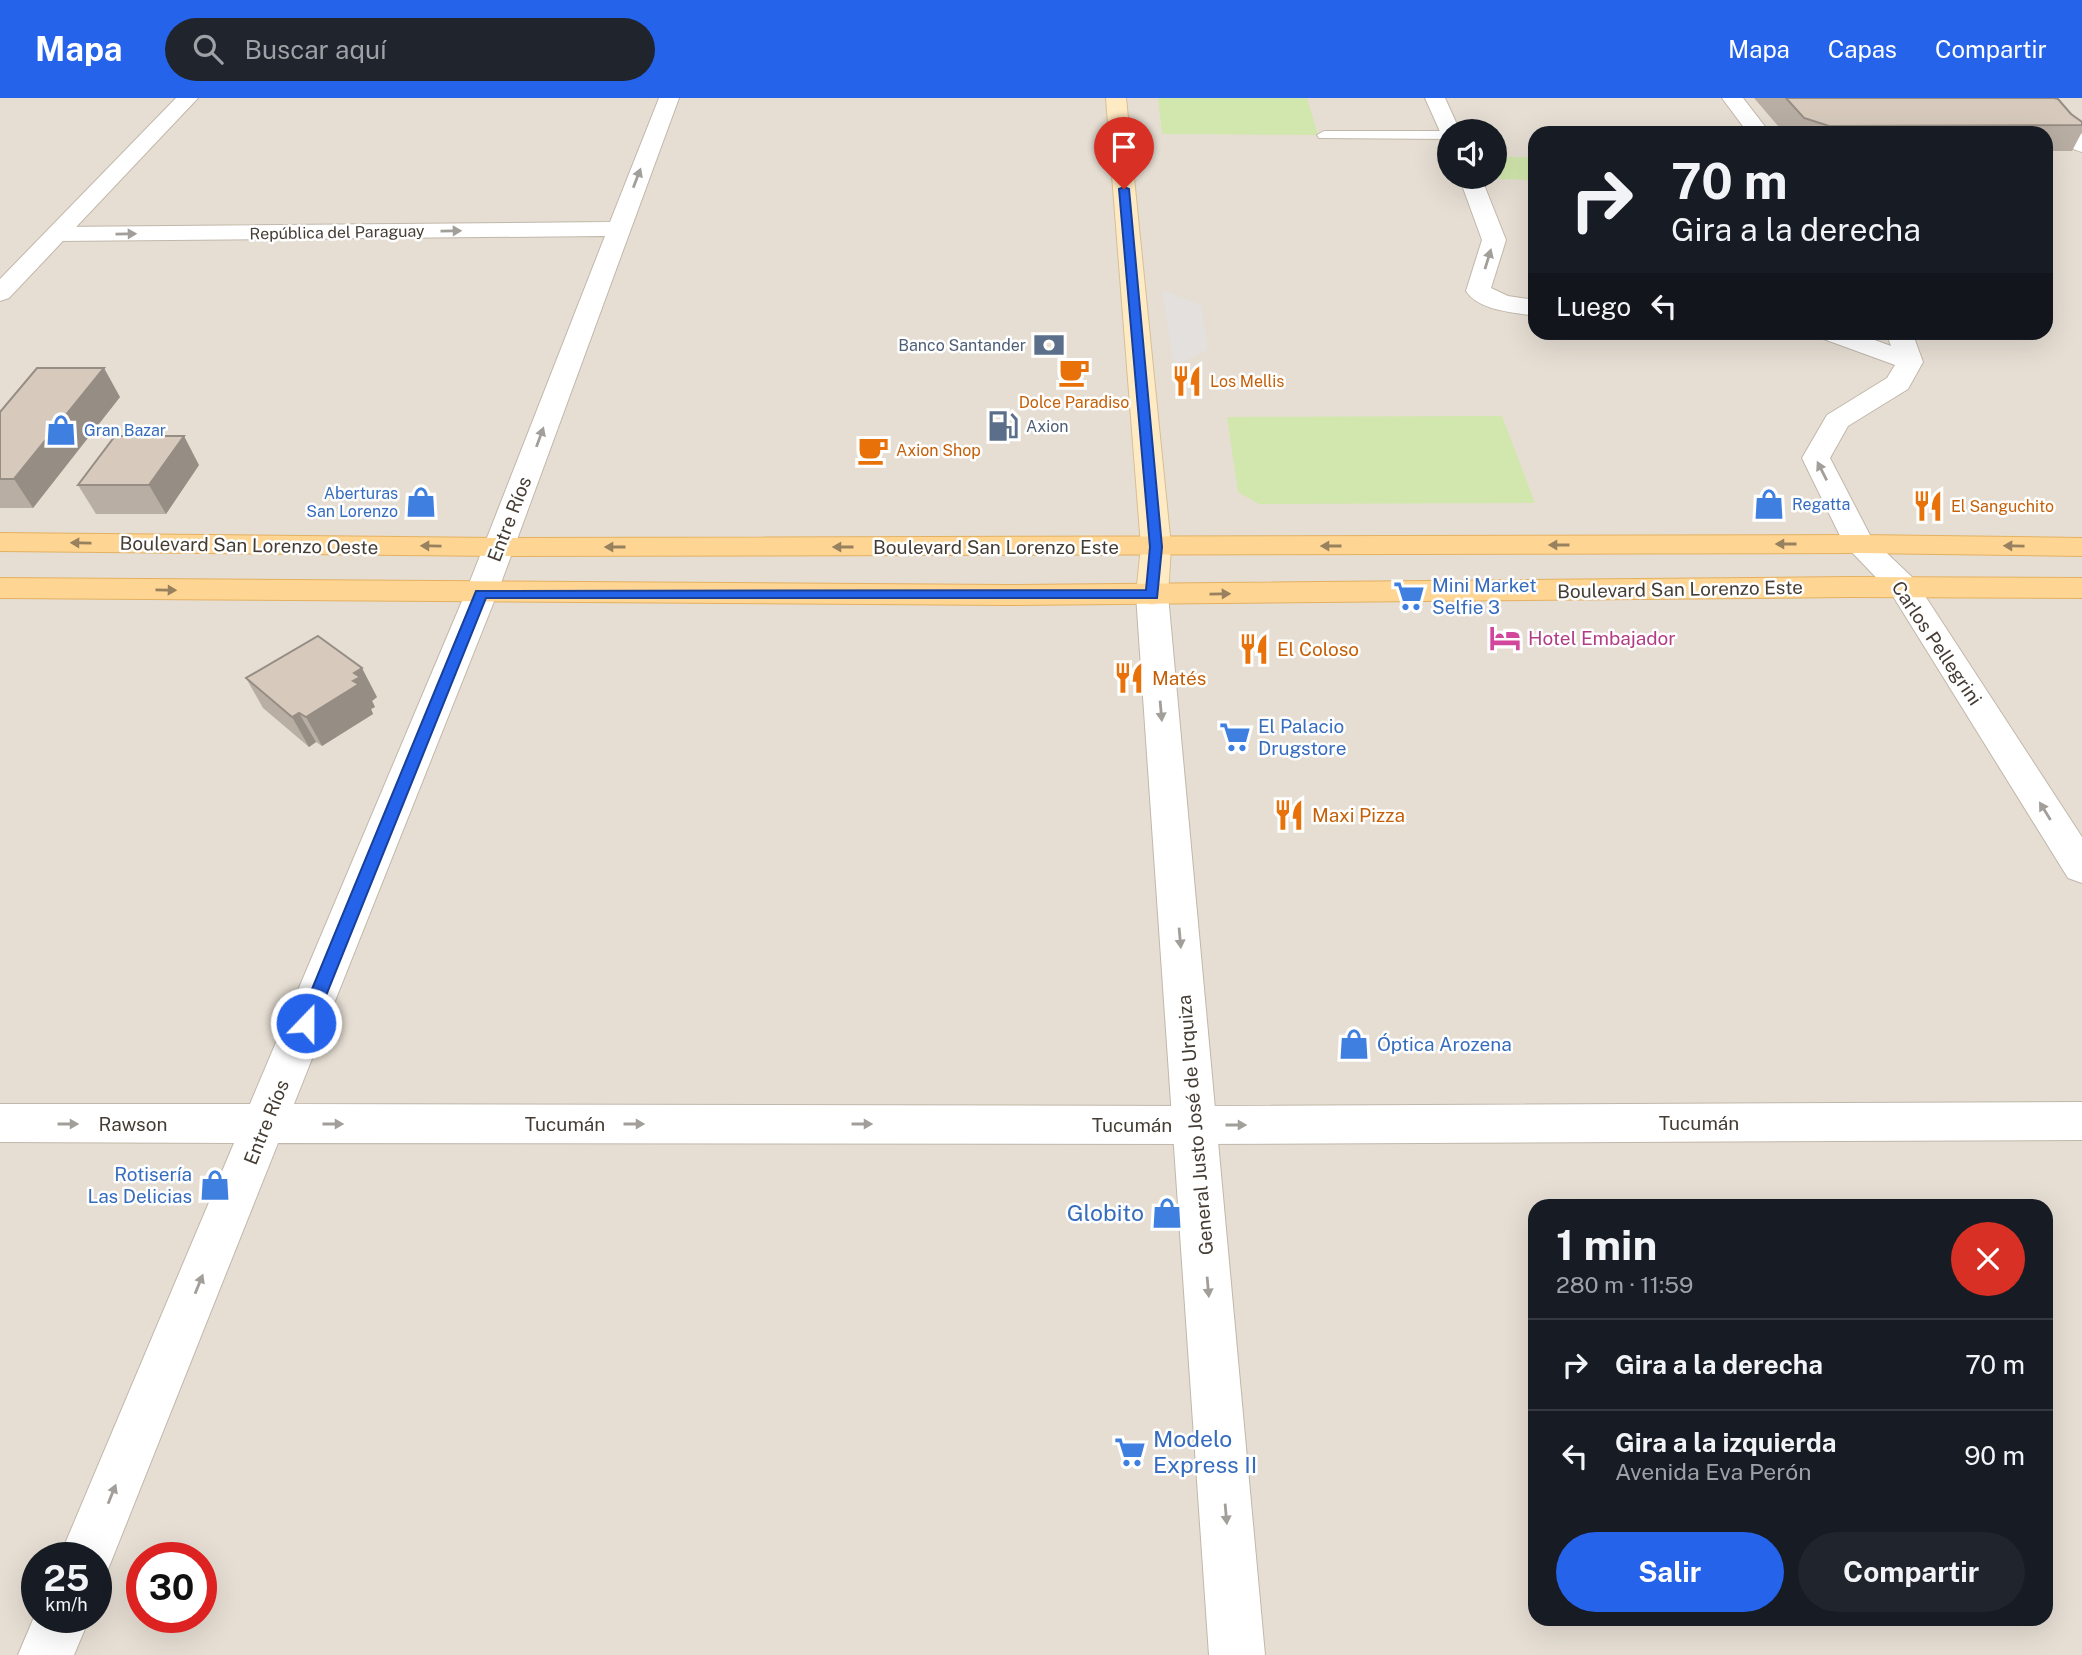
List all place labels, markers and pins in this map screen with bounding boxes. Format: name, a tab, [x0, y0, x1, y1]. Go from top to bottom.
pin	[1094, 117, 1154, 189]
bank icon: Banco Santander	[1032, 328, 1066, 362]
place label: Banco Santander	[898, 336, 1026, 355]
cafe icon: Dolce Paradiso	[1057, 355, 1091, 389]
restaurant icon: Los Mellis	[1170, 364, 1204, 398]
place label: Los Mellis	[1210, 372, 1284, 391]
place label: Dolce Paradiso	[1019, 393, 1129, 412]
fuel station icon: Axion	[986, 409, 1020, 443]
shop icon: Gran Bazar	[44, 413, 78, 447]
place label: Axion	[1026, 417, 1068, 436]
place label: Gran Bazar	[84, 421, 166, 440]
cafe icon: Axion Shop	[856, 433, 890, 467]
place label: Axion Shop	[896, 441, 981, 460]
place label: Aberturas San Lorenzo	[306, 484, 398, 521]
shop icon: Aberturas San Lorenzo	[404, 485, 438, 519]
shop icon: Regatta	[1752, 487, 1786, 521]
restaurant icon: El Sanguchito	[1911, 489, 1945, 523]
place label: Regatta	[1792, 495, 1850, 514]
place label: El Sanguchito	[1951, 497, 2054, 516]
place label: Mini Market Selfie 3	[1432, 574, 1537, 618]
supermarket icon: Mini Market Selfie 3	[1392, 579, 1426, 613]
hotel icon: Hotel Embajador	[1488, 621, 1522, 655]
place label: Hotel Embajador	[1528, 627, 1676, 649]
restaurant icon: El Coloso	[1237, 632, 1271, 666]
place label: El Coloso	[1277, 638, 1359, 660]
restaurant icon: Matés	[1112, 661, 1146, 695]
place label: Matés	[1152, 667, 1206, 689]
place label: El Palacio Drugstore	[1258, 715, 1346, 759]
supermarket icon: El Palacio Drugstore	[1218, 720, 1252, 754]
restaurant icon: Maxi Pizza	[1272, 798, 1306, 832]
place label: Maxi Pizza	[1312, 804, 1405, 826]
shop icon: Óptica Arozena	[1337, 1027, 1371, 1061]
place label: Óptica Arozena	[1377, 1033, 1512, 1055]
place label: Rotisería Las Delicias	[88, 1163, 192, 1207]
shop icon: Rotisería Las Delicias	[198, 1168, 232, 1202]
shop icon: Globito	[1150, 1196, 1184, 1230]
place label: Globito	[1067, 1199, 1144, 1226]
place label: Modelo Express II	[1153, 1425, 1257, 1478]
supermarket icon: Modelo Express II	[1113, 1435, 1147, 1469]

